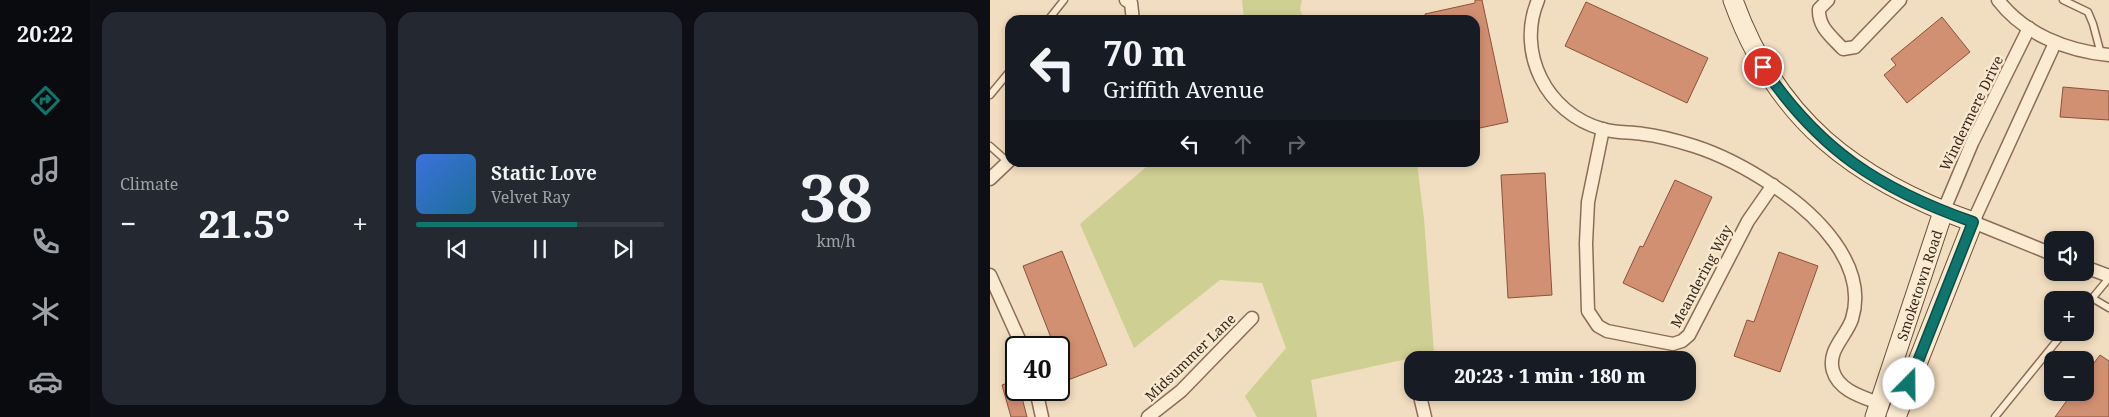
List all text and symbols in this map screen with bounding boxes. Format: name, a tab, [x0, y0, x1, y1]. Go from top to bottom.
text: 20:22	[17, 18, 73, 48]
text: 70 m	[1103, 29, 1186, 76]
icon: left	[1020, 35, 1085, 100]
pin	[1742, 46, 1784, 88]
street label: Windermere Drive	[1935, 52, 2007, 174]
icon: arrive	[1749, 53, 1777, 81]
text: Griffith Avenue	[1103, 74, 1264, 104]
icon: directions	[28, 83, 63, 118]
icon: left	[1176, 130, 1204, 158]
icon: ahead	[1229, 130, 1257, 158]
icon: right	[1282, 130, 1310, 158]
icon: music	[28, 153, 63, 188]
text: 38	[799, 153, 873, 241]
text: Static Love	[491, 160, 597, 186]
text: Climate	[120, 173, 178, 195]
text: Velvet Ray	[491, 186, 570, 208]
text: 21.5°	[198, 197, 290, 249]
text: −	[120, 204, 136, 242]
text: +	[352, 204, 368, 242]
street label: Meandering Way	[1666, 221, 1736, 331]
icon: phone	[28, 224, 63, 259]
street label: Smoketown Road	[1892, 227, 1946, 343]
text: km/h	[816, 230, 856, 252]
map controls	[2044, 231, 2094, 401]
button: sound	[2044, 231, 2094, 281]
icon: previous	[443, 235, 471, 263]
icon: pause	[526, 235, 554, 263]
icon: next	[609, 235, 637, 263]
button: +	[2044, 291, 2094, 341]
icon: climate	[28, 294, 63, 329]
street label: Midsummer Lane	[1141, 309, 1239, 405]
speed limit sign: 40	[1005, 336, 1070, 401]
button: −	[2044, 351, 2094, 401]
position arrow	[1882, 357, 1934, 409]
text: 20:23 · 1 min · 180 m	[1454, 363, 1646, 389]
icon: car	[28, 364, 63, 399]

